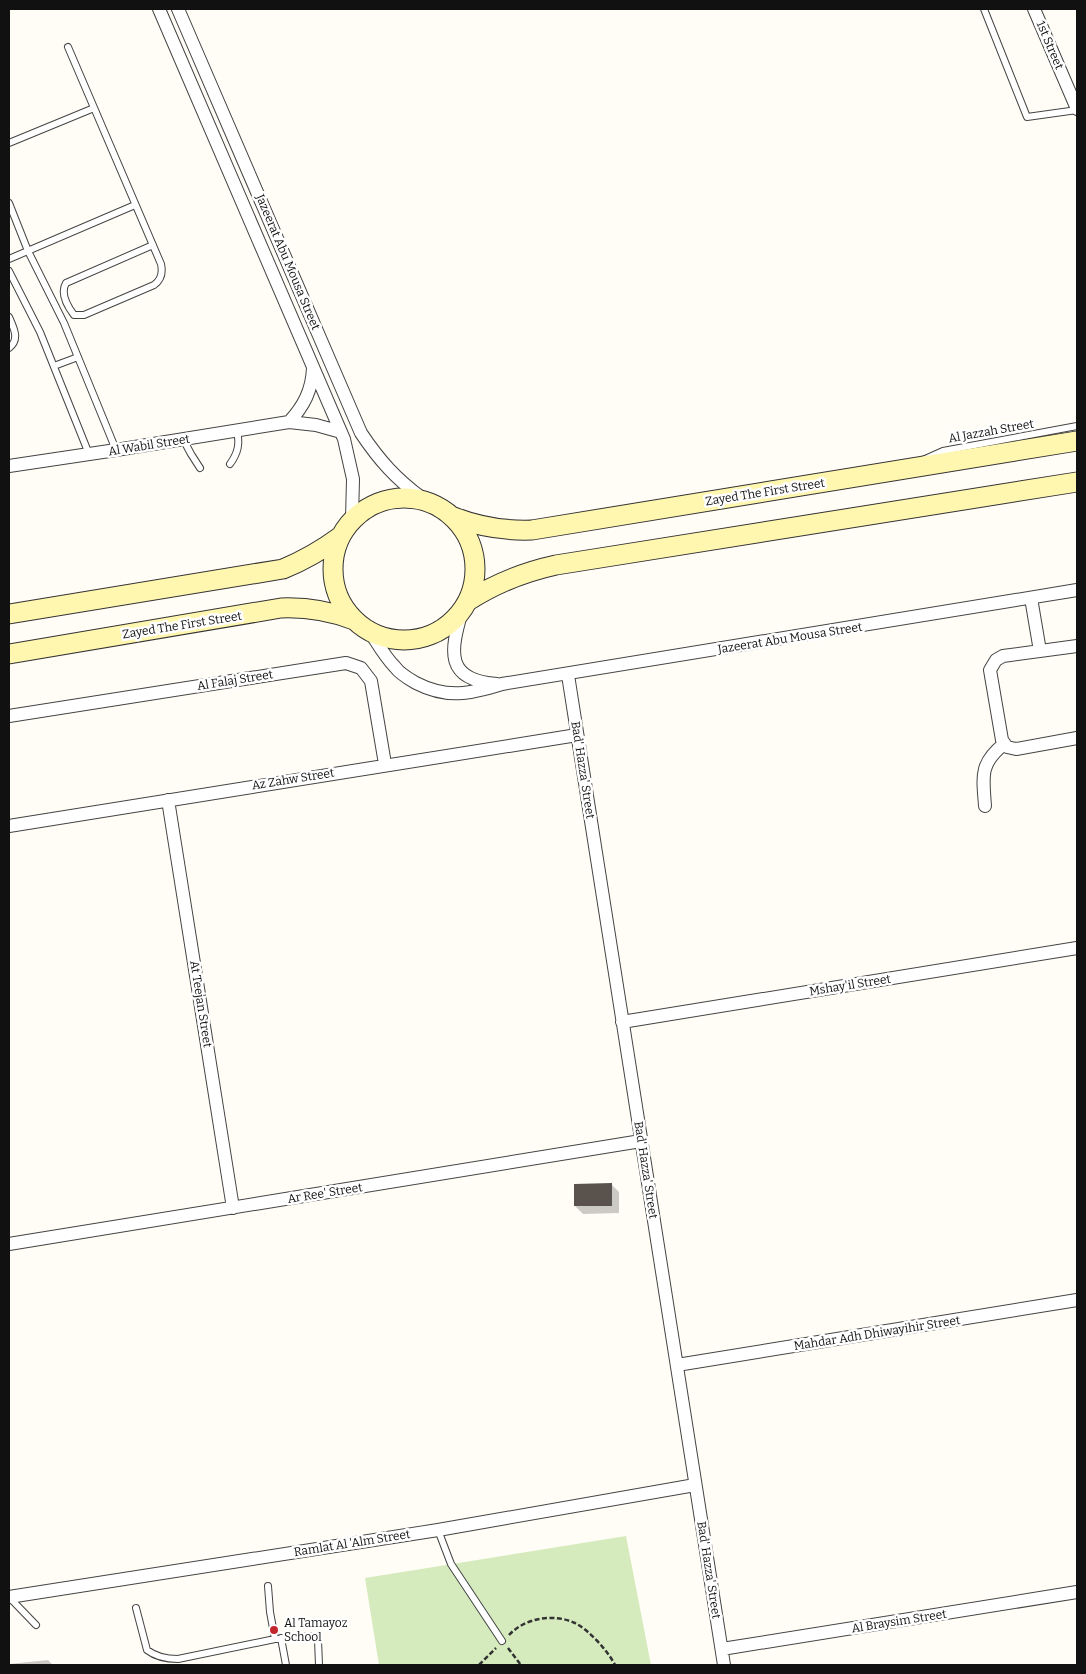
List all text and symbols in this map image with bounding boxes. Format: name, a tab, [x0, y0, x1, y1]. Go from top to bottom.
street label: 1st Street	[1034, 19, 1067, 72]
street label: Jazeerat Abu Mousa Street	[253, 191, 323, 333]
street label: Al Jazzah Street	[947, 416, 1035, 445]
street label: Al Wabil Street	[107, 432, 191, 458]
street label: Zayed The First Street	[704, 476, 826, 508]
street label: Zayed The First Street	[121, 609, 243, 641]
street label: Jazeerat Abu Mousa Street	[716, 620, 864, 656]
street label: Al Falaj Street	[196, 667, 275, 693]
street label: Bad' Hazza' Street	[568, 720, 598, 820]
street label: Az Zahw Street	[251, 765, 336, 792]
street label: At Teejan Street	[187, 959, 215, 1049]
street label: Mshay'il Street	[808, 972, 892, 998]
street label: Bad' Hazza' Street	[631, 1120, 661, 1220]
street label: Ar Ree' Street	[286, 1180, 364, 1206]
street label: Mahdar Adh Dhiwayihir Street	[793, 1313, 962, 1353]
street label: Bad' Hazza' Street	[694, 1520, 724, 1620]
street label: Ramlat Al 'Alm Street	[293, 1527, 412, 1559]
street label: Al Braysim Street	[851, 1606, 948, 1635]
place label: Al Tamayoz School	[284, 1616, 348, 1644]
marker: Al Tamayoz School	[268, 1624, 280, 1636]

